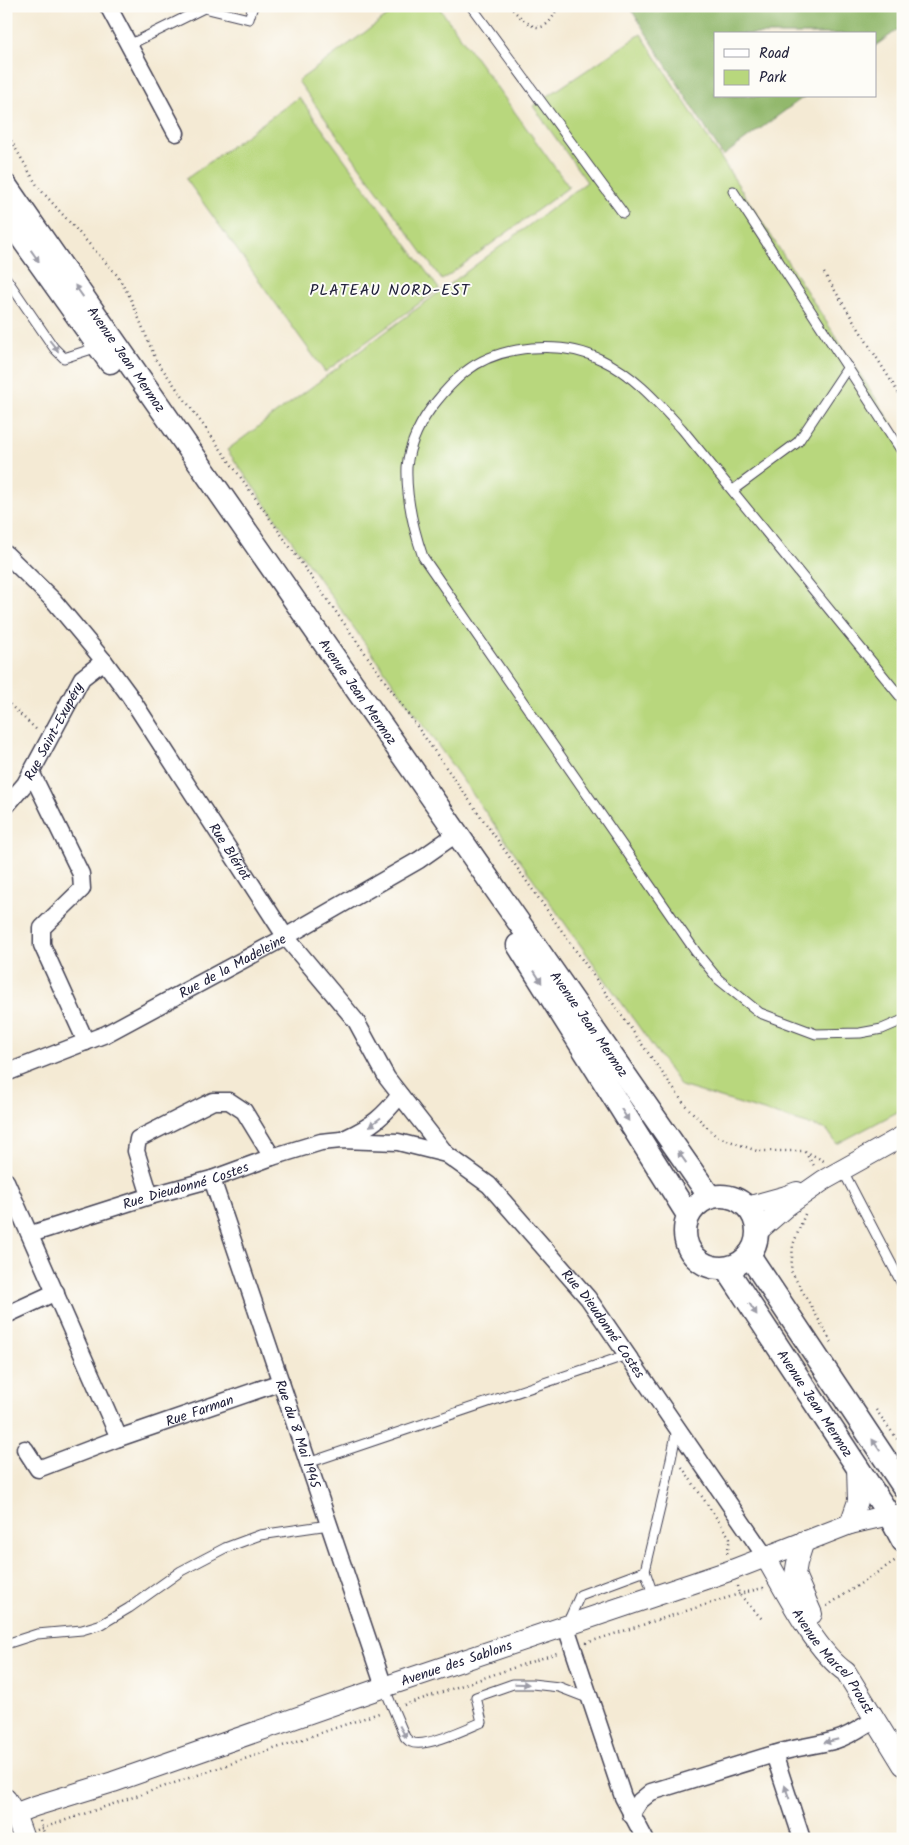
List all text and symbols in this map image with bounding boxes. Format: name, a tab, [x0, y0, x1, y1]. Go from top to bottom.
legend	[714, 32, 876, 98]
text: Road	[759, 42, 790, 66]
text: Park	[759, 66, 787, 90]
one-way arrow	[29, 249, 40, 262]
district label: PLATEAU NORD-EST	[310, 278, 471, 303]
one-way arrow	[74, 284, 84, 298]
street label: Avenue Jean Mermoz	[81, 302, 171, 417]
one-way arrow	[49, 340, 59, 353]
street label: Avenue Jean Mermoz	[312, 634, 402, 750]
street label: Rue Saint-Exupéry	[19, 678, 90, 785]
street label: Rue Blériot	[203, 819, 257, 886]
street label: Rue de la Madeleine	[175, 928, 291, 1005]
street label: Avenue Jean Mermoz	[544, 967, 633, 1082]
one-way arrow	[533, 971, 543, 984]
one-way arrow	[620, 1108, 629, 1121]
one-way arrow	[369, 1117, 382, 1128]
one-way arrow	[677, 1150, 687, 1164]
street label: Rue Dieudonné Costes	[120, 1156, 252, 1216]
street label: Rue Dieudonné Costes	[556, 1265, 650, 1383]
one-way arrow	[748, 1302, 758, 1315]
street label: Avenue Jean Mermoz	[771, 1345, 858, 1462]
street label: Rue du 8 Mai 1945	[269, 1377, 326, 1493]
street label: Rue Farman	[163, 1389, 237, 1433]
one-way arrow	[871, 1439, 881, 1452]
street label: Avenue Marcel Proust	[786, 1605, 880, 1719]
street label: Avenue des Sablons	[398, 1635, 515, 1693]
one-way arrow	[514, 1680, 530, 1688]
one-way arrow	[399, 1725, 408, 1738]
one-way arrow	[824, 1737, 839, 1745]
one-way arrow	[783, 1785, 790, 1800]

